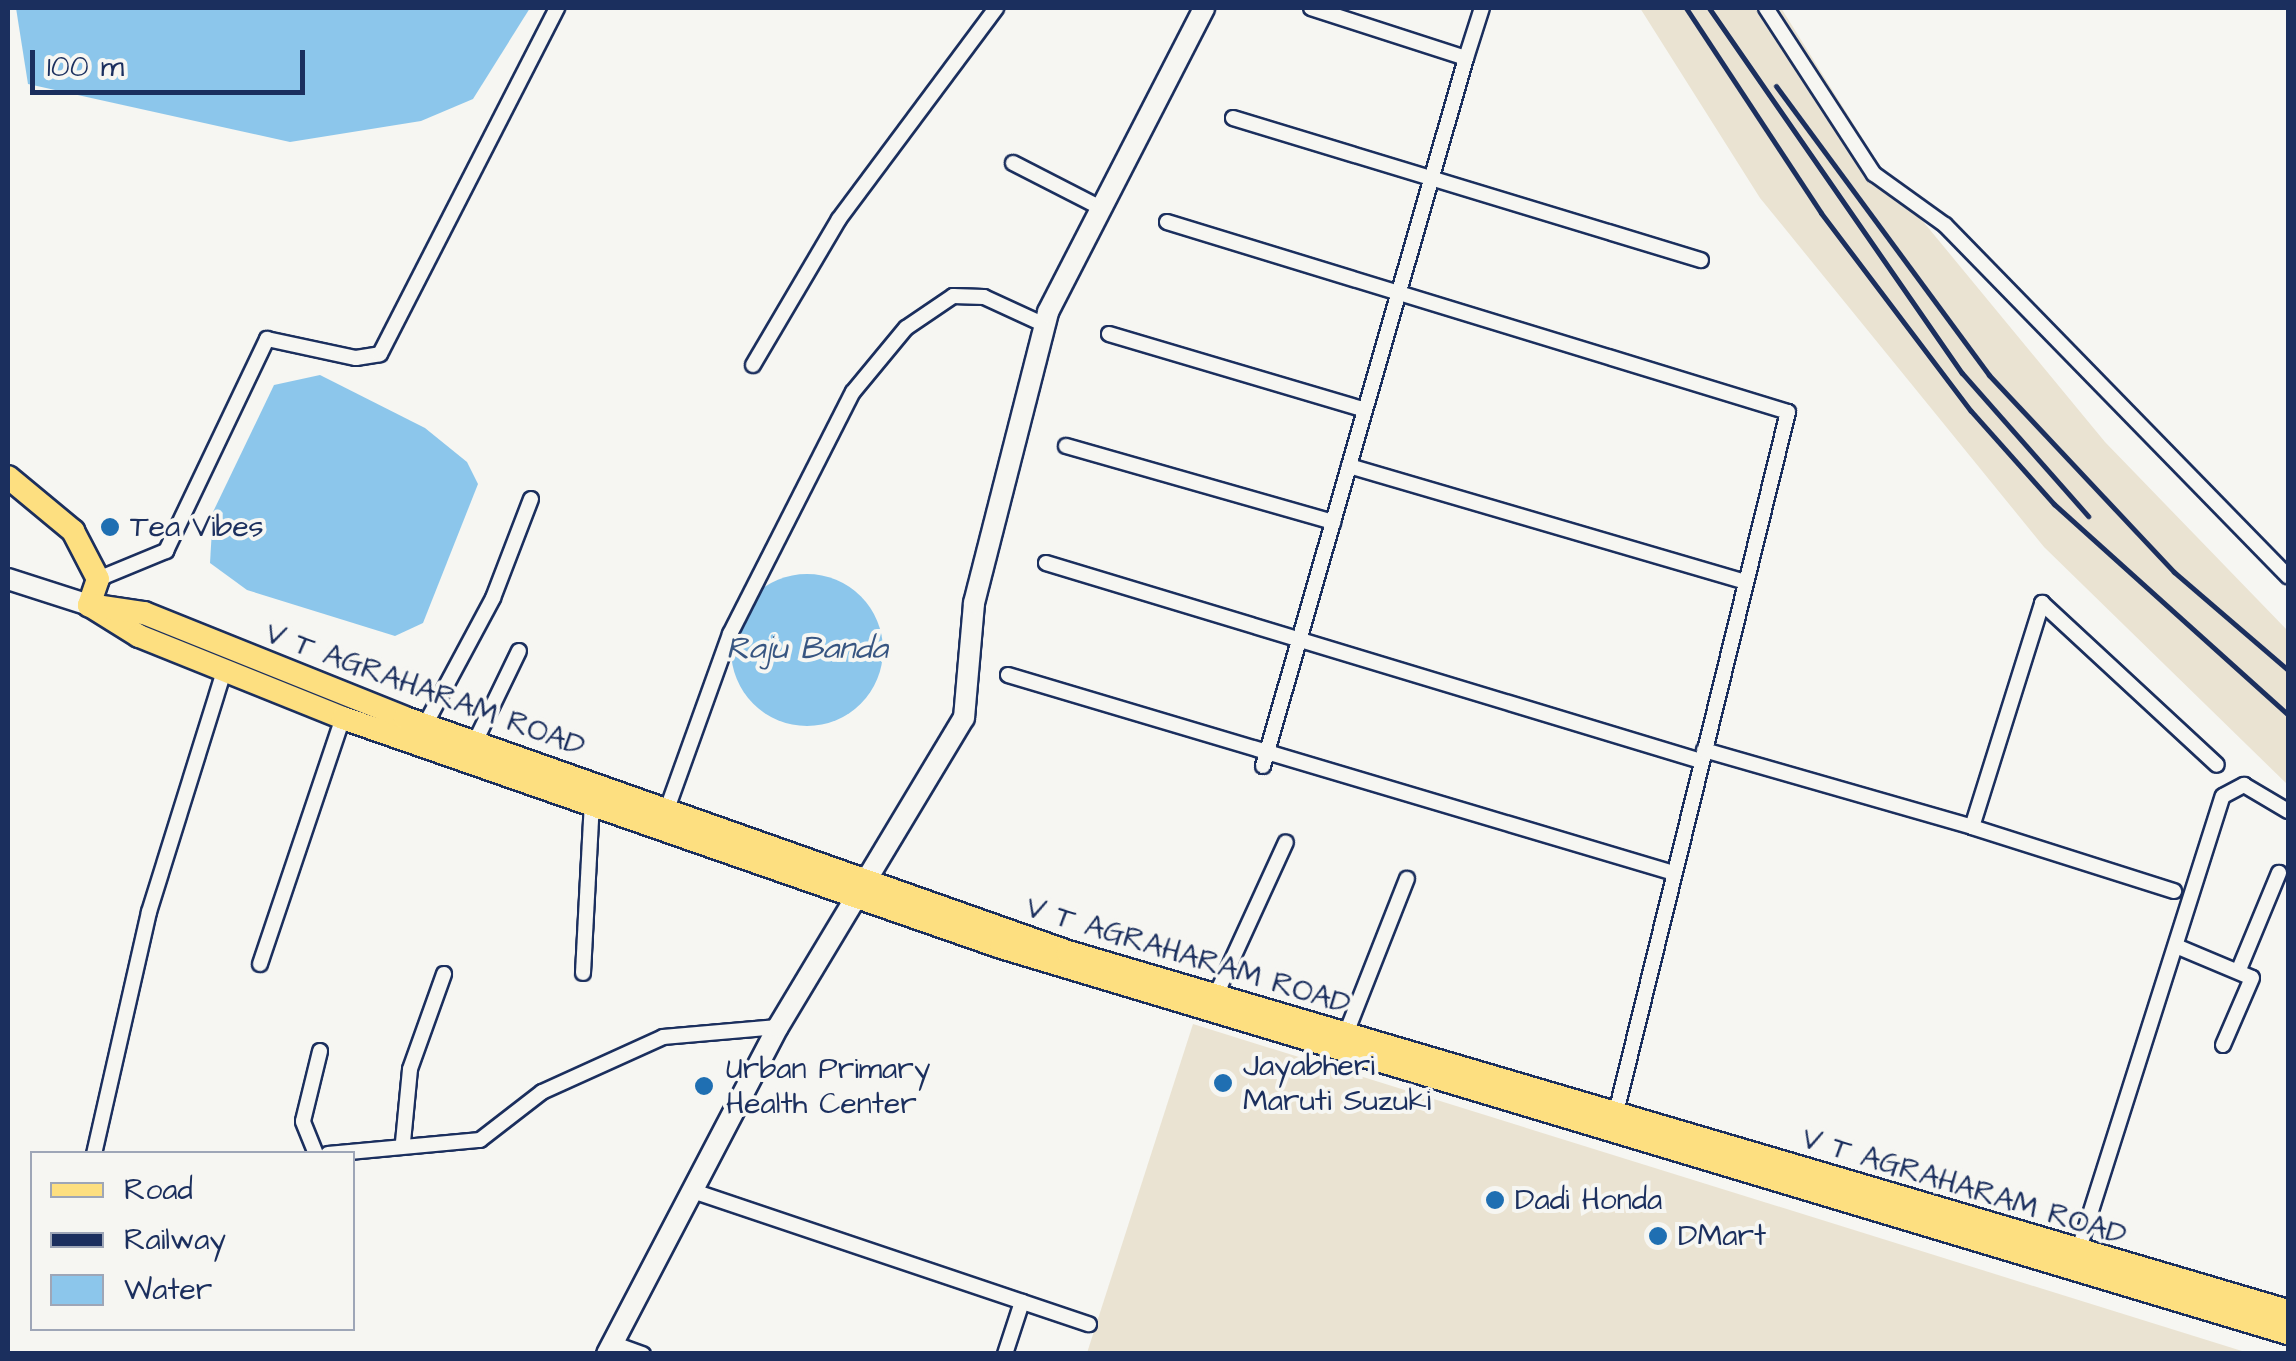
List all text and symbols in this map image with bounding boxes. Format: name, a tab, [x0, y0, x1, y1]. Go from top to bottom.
scale bar	[35, 30, 310, 92]
text: 100 m	[47, 46, 124, 88]
place label: Tea Vibes	[130, 509, 264, 545]
marker: Tea Vibes	[99, 516, 121, 538]
street label: V T AGRAHARAM ROAD	[260, 615, 590, 765]
water label: Raju Banda	[726, 630, 888, 668]
street label: V T AGRAHARAM ROAD	[1022, 890, 1354, 1022]
place label: Jayabheri Maruti Suzuki	[1243, 1048, 1431, 1118]
place label: Urban Primary Health Center	[726, 1051, 930, 1122]
marker: Jayabheri Maruti Suzuki	[1212, 1072, 1234, 1094]
marker: Urban Primary Health Center	[691, 1073, 717, 1099]
street label: V T AGRAHARAM ROAD	[1798, 1121, 2130, 1253]
legend	[30, 1151, 355, 1331]
text: Road	[124, 1169, 193, 1211]
place label: Dadi Honda	[1515, 1182, 1662, 1218]
marker: Dadi Honda	[1484, 1189, 1506, 1211]
place label: DMart	[1678, 1218, 1766, 1254]
text: Railway	[124, 1219, 226, 1261]
marker: DMart	[1647, 1225, 1669, 1247]
text: Water	[124, 1269, 212, 1311]

